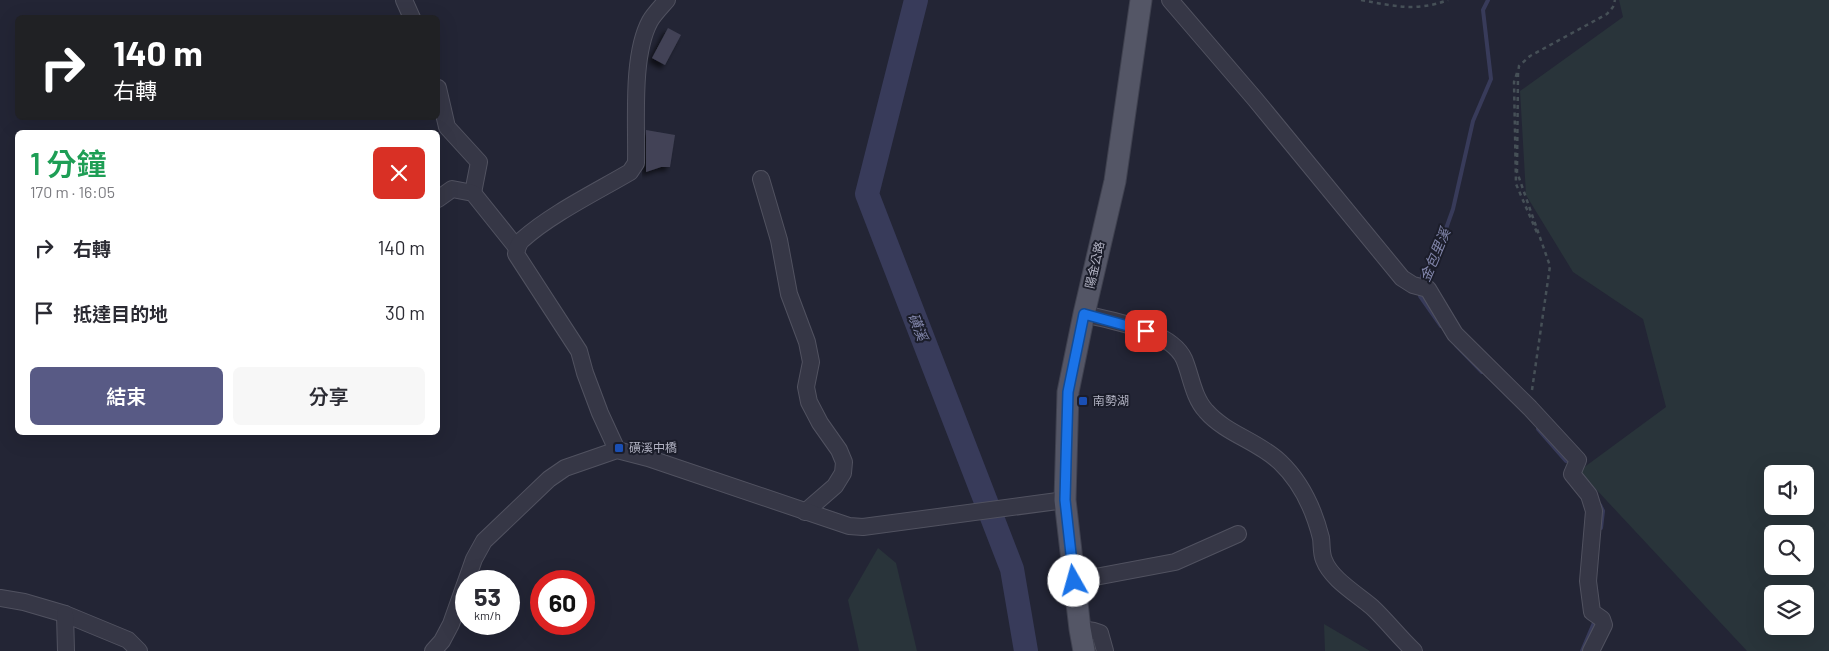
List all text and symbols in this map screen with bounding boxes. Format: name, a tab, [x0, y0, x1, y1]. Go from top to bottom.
text: 140 m	[113, 31, 203, 73]
icon: right	[30, 35, 95, 100]
text: 右轉	[113, 77, 157, 103]
text: 1 分鐘	[30, 145, 107, 181]
button: close	[373, 147, 425, 199]
text: 170 m · 16:05	[30, 182, 115, 201]
water label: 金包里溪	[1416, 224, 1454, 284]
icon: right	[30, 234, 58, 262]
text: 140 m	[378, 236, 425, 259]
text: 右轉	[73, 237, 111, 260]
street label: 陽金公路	[1082, 240, 1106, 290]
icon: arrive	[30, 299, 58, 327]
text: 30 m	[385, 301, 425, 324]
text: 抵達目的地	[73, 302, 168, 325]
pin	[1125, 310, 1167, 352]
water label: 磺溪	[906, 311, 932, 345]
icon: arrive	[1132, 317, 1160, 345]
button: 結束	[30, 367, 223, 425]
button: 分享	[233, 367, 425, 425]
place label: 南勢湖	[1093, 393, 1129, 407]
marker: 南勢湖	[1077, 395, 1089, 407]
place label: 磺溪中橋	[629, 440, 677, 454]
marker: 磺溪中橋	[613, 442, 625, 454]
map controls	[1764, 465, 1814, 635]
button: sound	[1764, 465, 1814, 515]
button: search	[1764, 525, 1814, 575]
position arrow	[1047, 554, 1099, 606]
speed limit sign: 60	[530, 570, 595, 635]
text: 53	[474, 581, 501, 611]
button: layers	[1764, 585, 1814, 635]
text: km/h	[474, 608, 501, 622]

